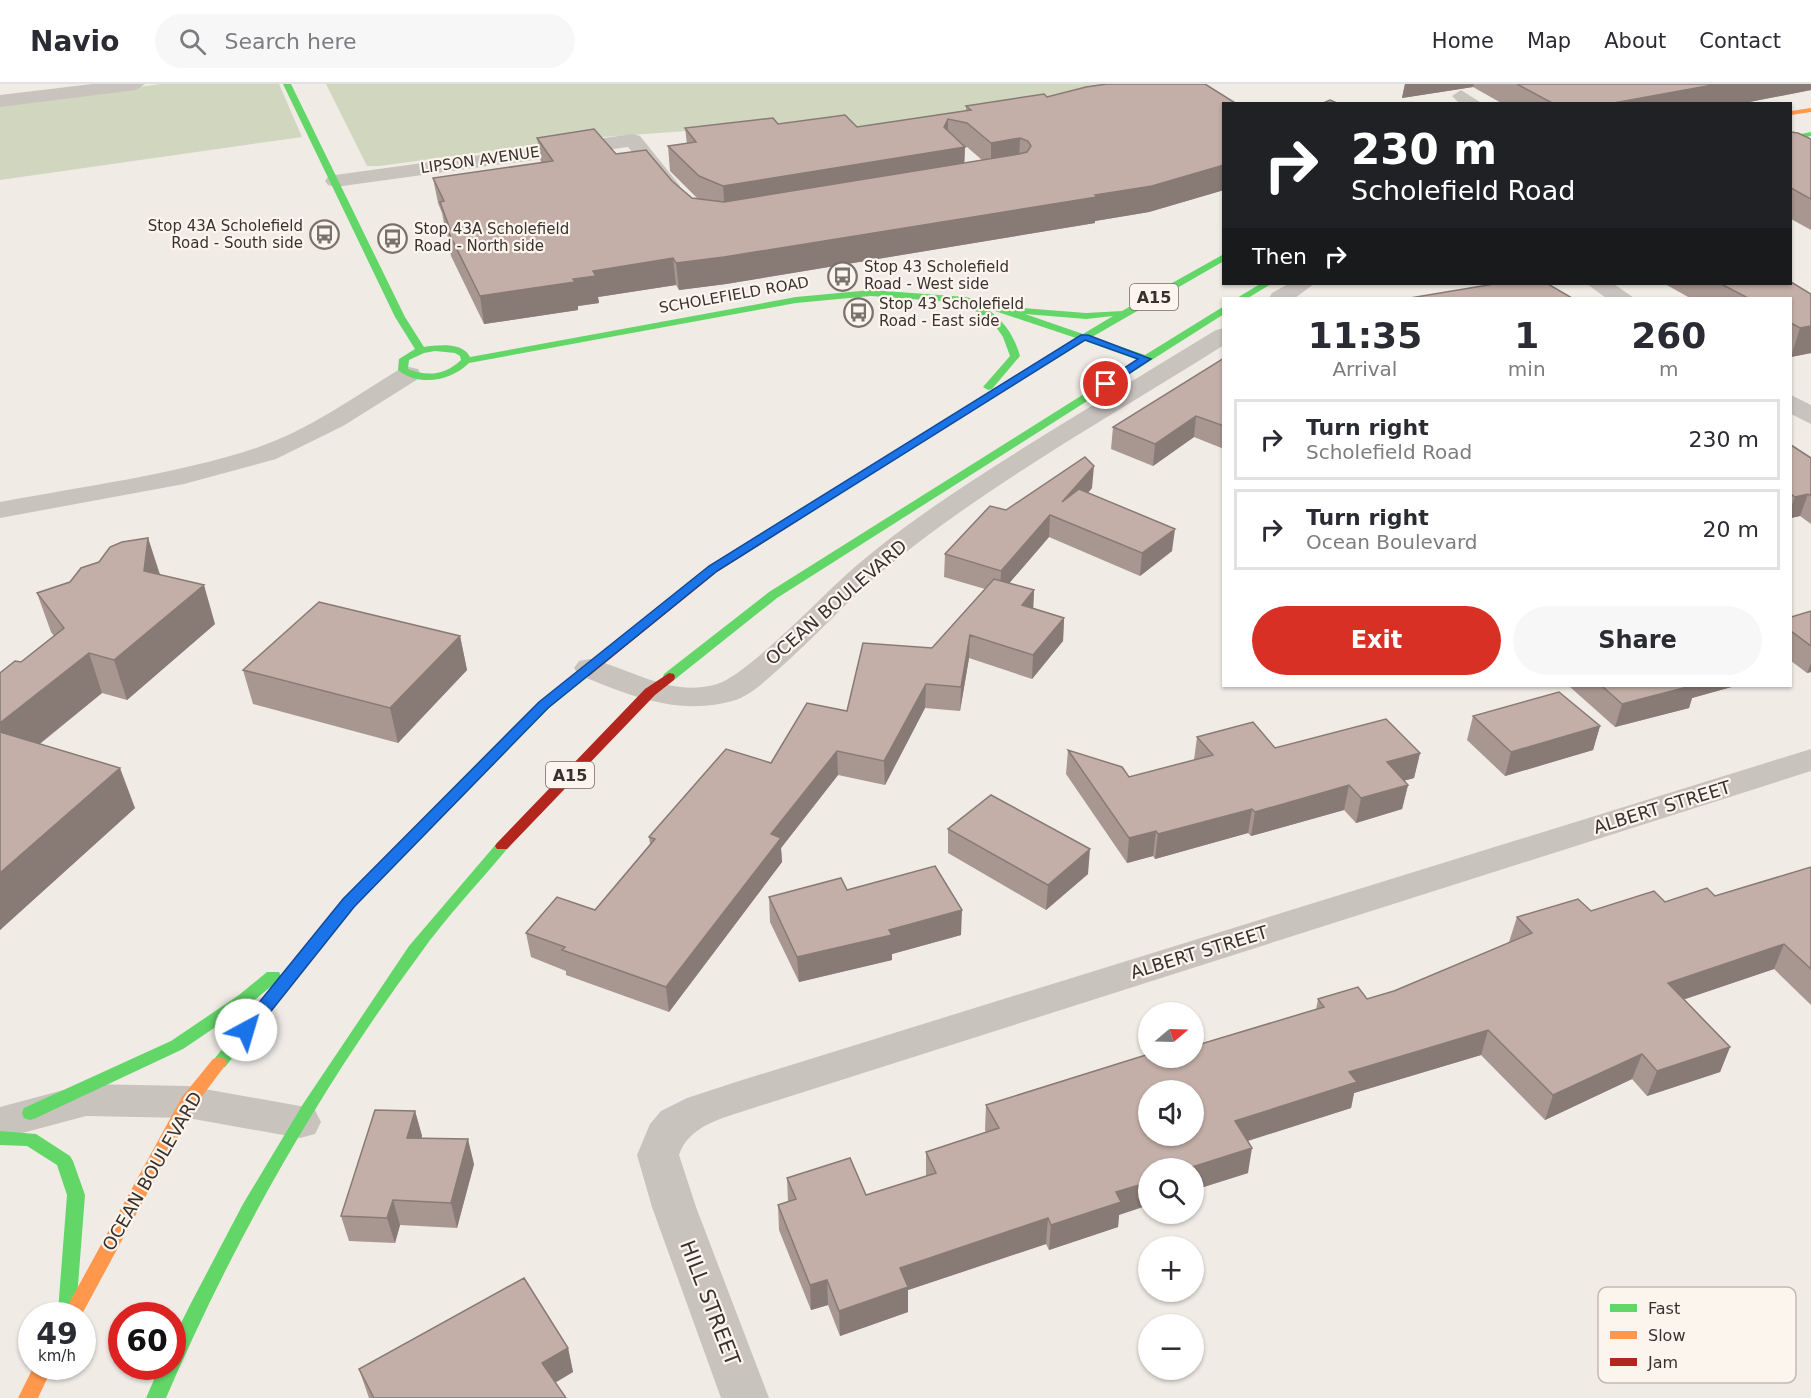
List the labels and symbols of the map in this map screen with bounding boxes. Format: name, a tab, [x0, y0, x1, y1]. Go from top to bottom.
street label: LIPSON AVENUE	[419, 143, 541, 177]
place label: Stop 43A Scholefield Road - South side	[148, 217, 303, 252]
bus stop icon: Stop 43A Scholefield Road - South side	[308, 219, 340, 251]
place label: Stop 43A Scholefield Road - North side	[414, 220, 569, 255]
bus stop icon: Stop 43A Scholefield Road - North side	[377, 222, 409, 254]
place label: Stop 43 Scholefield Road - West side	[864, 258, 1009, 293]
bus stop icon: Stop 43 Scholefield Road - West side	[827, 260, 859, 292]
street label: SCHOLEFIELD ROAD	[658, 273, 810, 317]
road number: A15	[1130, 284, 1178, 310]
place label: Stop 43 Scholefield Road - East side	[879, 295, 1024, 330]
bus stop icon: Stop 43 Scholefield Road - East side	[842, 297, 874, 329]
pin	[1080, 358, 1131, 409]
street label: OCEAN BOULEVARD	[761, 535, 911, 669]
road number: A15	[546, 762, 594, 788]
street label: ALBERT STREET	[1591, 776, 1734, 838]
street label: ALBERT STREET	[1128, 921, 1271, 983]
position arrow	[214, 998, 278, 1062]
north arrow	[1138, 1002, 1204, 1068]
street label: OCEAN BOULEVARD	[98, 1088, 206, 1254]
street label: HILL STREET	[675, 1237, 745, 1369]
legend	[1598, 1287, 1796, 1383]
text: Fast	[1648, 1299, 1680, 1318]
speed limit sign: 60	[108, 1302, 186, 1380]
text: Slow	[1648, 1326, 1685, 1345]
text: Jam	[1647, 1353, 1678, 1372]

